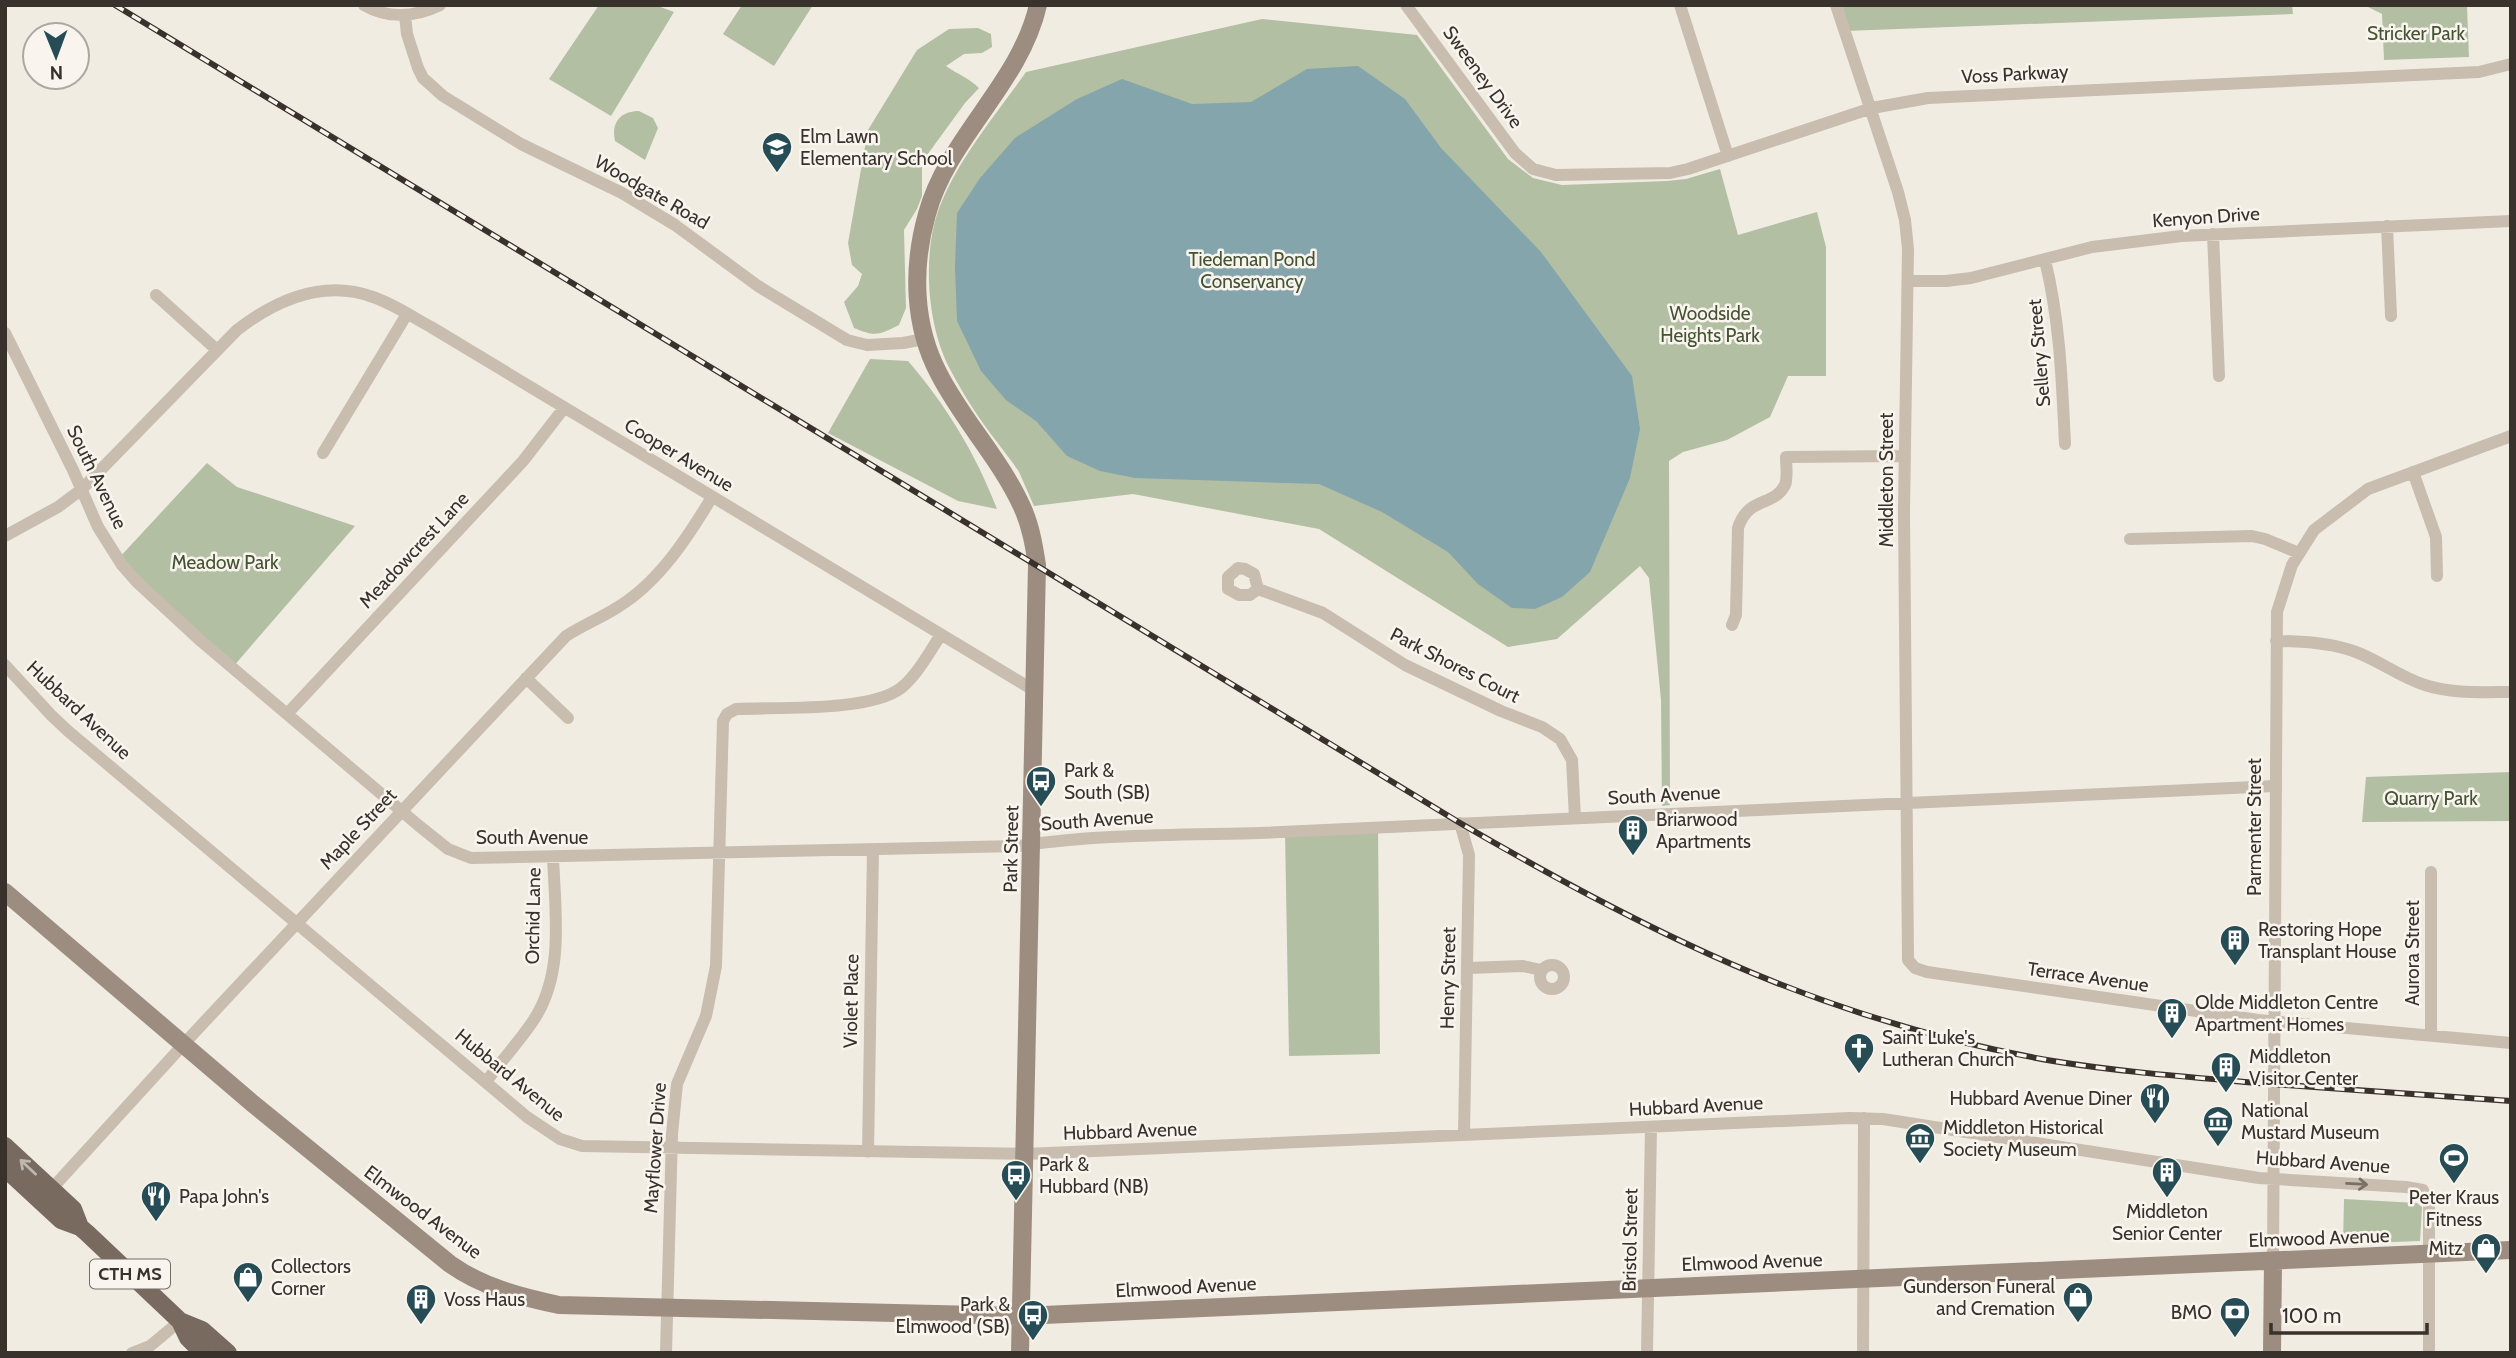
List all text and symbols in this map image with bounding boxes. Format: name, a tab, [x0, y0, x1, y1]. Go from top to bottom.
north arrow	[21, 21, 91, 91]
street label: Sweeney Drive	[1438, 21, 1528, 133]
park label: Stricker Park	[2367, 22, 2466, 45]
street label: Voss Parkway	[1961, 60, 2070, 88]
text: N	[49, 61, 63, 84]
place label: Elm Lawn Elementary School	[800, 125, 953, 170]
school or university icon: Elm Lawn Elementary School	[760, 130, 794, 174]
street label: Woodgate Road	[591, 150, 713, 234]
street label: Kenyon Drive	[2152, 202, 2261, 232]
park label: Tiedeman Pond Conservancy	[1189, 248, 1315, 293]
street label: Sellery Street	[2023, 298, 2055, 408]
park label: Woodside Heights Park	[1660, 302, 1760, 347]
street label: Middleton Street	[1875, 412, 1898, 547]
street label: Cooper Avenue	[620, 413, 738, 497]
street label: South Avenue	[62, 421, 132, 533]
street label: Meadowcrest Lane	[354, 487, 474, 613]
park label: Meadow Park	[171, 551, 279, 574]
street label: Park Shores Court	[1386, 622, 1524, 708]
street label: Hubbard Avenue	[22, 656, 136, 764]
street label: Parmenter Street	[2243, 758, 2266, 896]
place label: Park & South (SB)	[1064, 759, 1150, 804]
bus stop icon: Park & South (SB)	[1024, 764, 1058, 808]
street label: South Avenue	[1607, 781, 1721, 809]
street label: Maple Street	[315, 783, 402, 874]
park label: Quarry Park	[2384, 787, 2478, 810]
street label: Park Street	[999, 805, 1023, 893]
street label: South Avenue	[1040, 805, 1154, 835]
place label: Briarwood Apartments	[1656, 808, 1751, 853]
building icon: Briarwood Apartments	[1616, 813, 1650, 857]
street label: South Avenue	[476, 826, 589, 849]
street label: Orchid Lane	[521, 867, 545, 965]
street label: Aurora Street	[2401, 900, 2424, 1006]
place label: Restoring Hope Transplant House	[2258, 918, 2397, 963]
building icon: Restoring Hope Transplant House	[2218, 923, 2252, 967]
street label: Henry Street	[1436, 926, 1460, 1029]
street label: Violet Place	[839, 953, 863, 1048]
street label: Terrace Avenue	[2026, 957, 2150, 997]
place label: Olde Middleton Centre Apartment Homes	[2195, 991, 2378, 1036]
building icon: Olde Middleton Centre Apartment Homes	[2155, 996, 2189, 1040]
street label: Hubbard Avenue	[451, 1024, 570, 1126]
place label: Saint Luke's Lutheran Church	[1882, 1026, 2014, 1071]
church icon: Saint Luke's Lutheran Church	[1842, 1031, 1876, 1075]
place label: Middleton Visitor Center	[2249, 1045, 2358, 1090]
building icon: Middleton Visitor Center	[2209, 1050, 2243, 1094]
restaurant icon: Hubbard Avenue Diner	[2138, 1081, 2172, 1125]
street label: Mayflower Drive	[639, 1082, 671, 1214]
place label: Hubbard Avenue Diner	[1949, 1087, 2132, 1110]
street label: Hubbard Avenue	[1628, 1091, 1764, 1121]
place label: National Mustard Museum	[2241, 1099, 2380, 1144]
museum icon: National Mustard Museum	[2201, 1104, 2235, 1148]
place label: Middleton Historical Society Museum	[1943, 1116, 2104, 1161]
street label: Hubbard Avenue	[1063, 1117, 1198, 1145]
museum icon: Middleton Historical Society Museum	[1903, 1121, 1937, 1165]
sports icon: Peter Kraus Fitness	[2437, 1141, 2471, 1185]
street label: Hubbard Avenue	[2255, 1146, 2391, 1178]
place label: Park & Hubbard (NB)	[1039, 1153, 1149, 1198]
building icon: Middleton Senior Center	[2150, 1155, 2184, 1199]
bus stop icon: Park & Hubbard (NB)	[999, 1158, 1033, 1202]
one-way arrow	[20, 1159, 37, 1176]
street label: Elmwood Avenue	[360, 1160, 487, 1264]
one-way arrow	[2346, 1178, 2369, 1191]
restaurant icon: Papa John's	[139, 1179, 173, 1223]
place label: Papa John's	[179, 1185, 269, 1208]
place label: Peter Kraus Fitness	[2409, 1186, 2499, 1231]
street label: Bristol Street	[1618, 1187, 1642, 1292]
place label: Middleton Senior Center	[2112, 1200, 2222, 1245]
street label: Elmwood Avenue	[2248, 1224, 2390, 1252]
shop icon: Mitz	[2469, 1231, 2503, 1275]
place label: Mitz	[2428, 1237, 2463, 1260]
street label: Elmwood Avenue	[1681, 1248, 1823, 1276]
place label: Collectors Corner	[271, 1255, 351, 1300]
road number: CTH MS	[90, 1260, 170, 1288]
shop icon: Collectors Corner	[231, 1260, 265, 1304]
street label: Elmwood Avenue	[1115, 1272, 1257, 1302]
place label: Gunderson Funeral and Cremation	[1903, 1275, 2056, 1320]
shop icon: Gunderson Funeral and Cremation	[2061, 1280, 2095, 1324]
building icon: Voss Haus	[404, 1282, 438, 1326]
place label: Voss Haus	[444, 1288, 525, 1311]
scale bar	[2271, 1292, 2427, 1336]
place label: Park & Elmwood (SB)	[895, 1293, 1010, 1338]
bank icon: BMO	[2218, 1295, 2252, 1339]
bus stop icon: Park & Elmwood (SB)	[1016, 1298, 1050, 1342]
place label: BMO	[2171, 1301, 2212, 1324]
text: 100 m	[2282, 1303, 2341, 1328]

